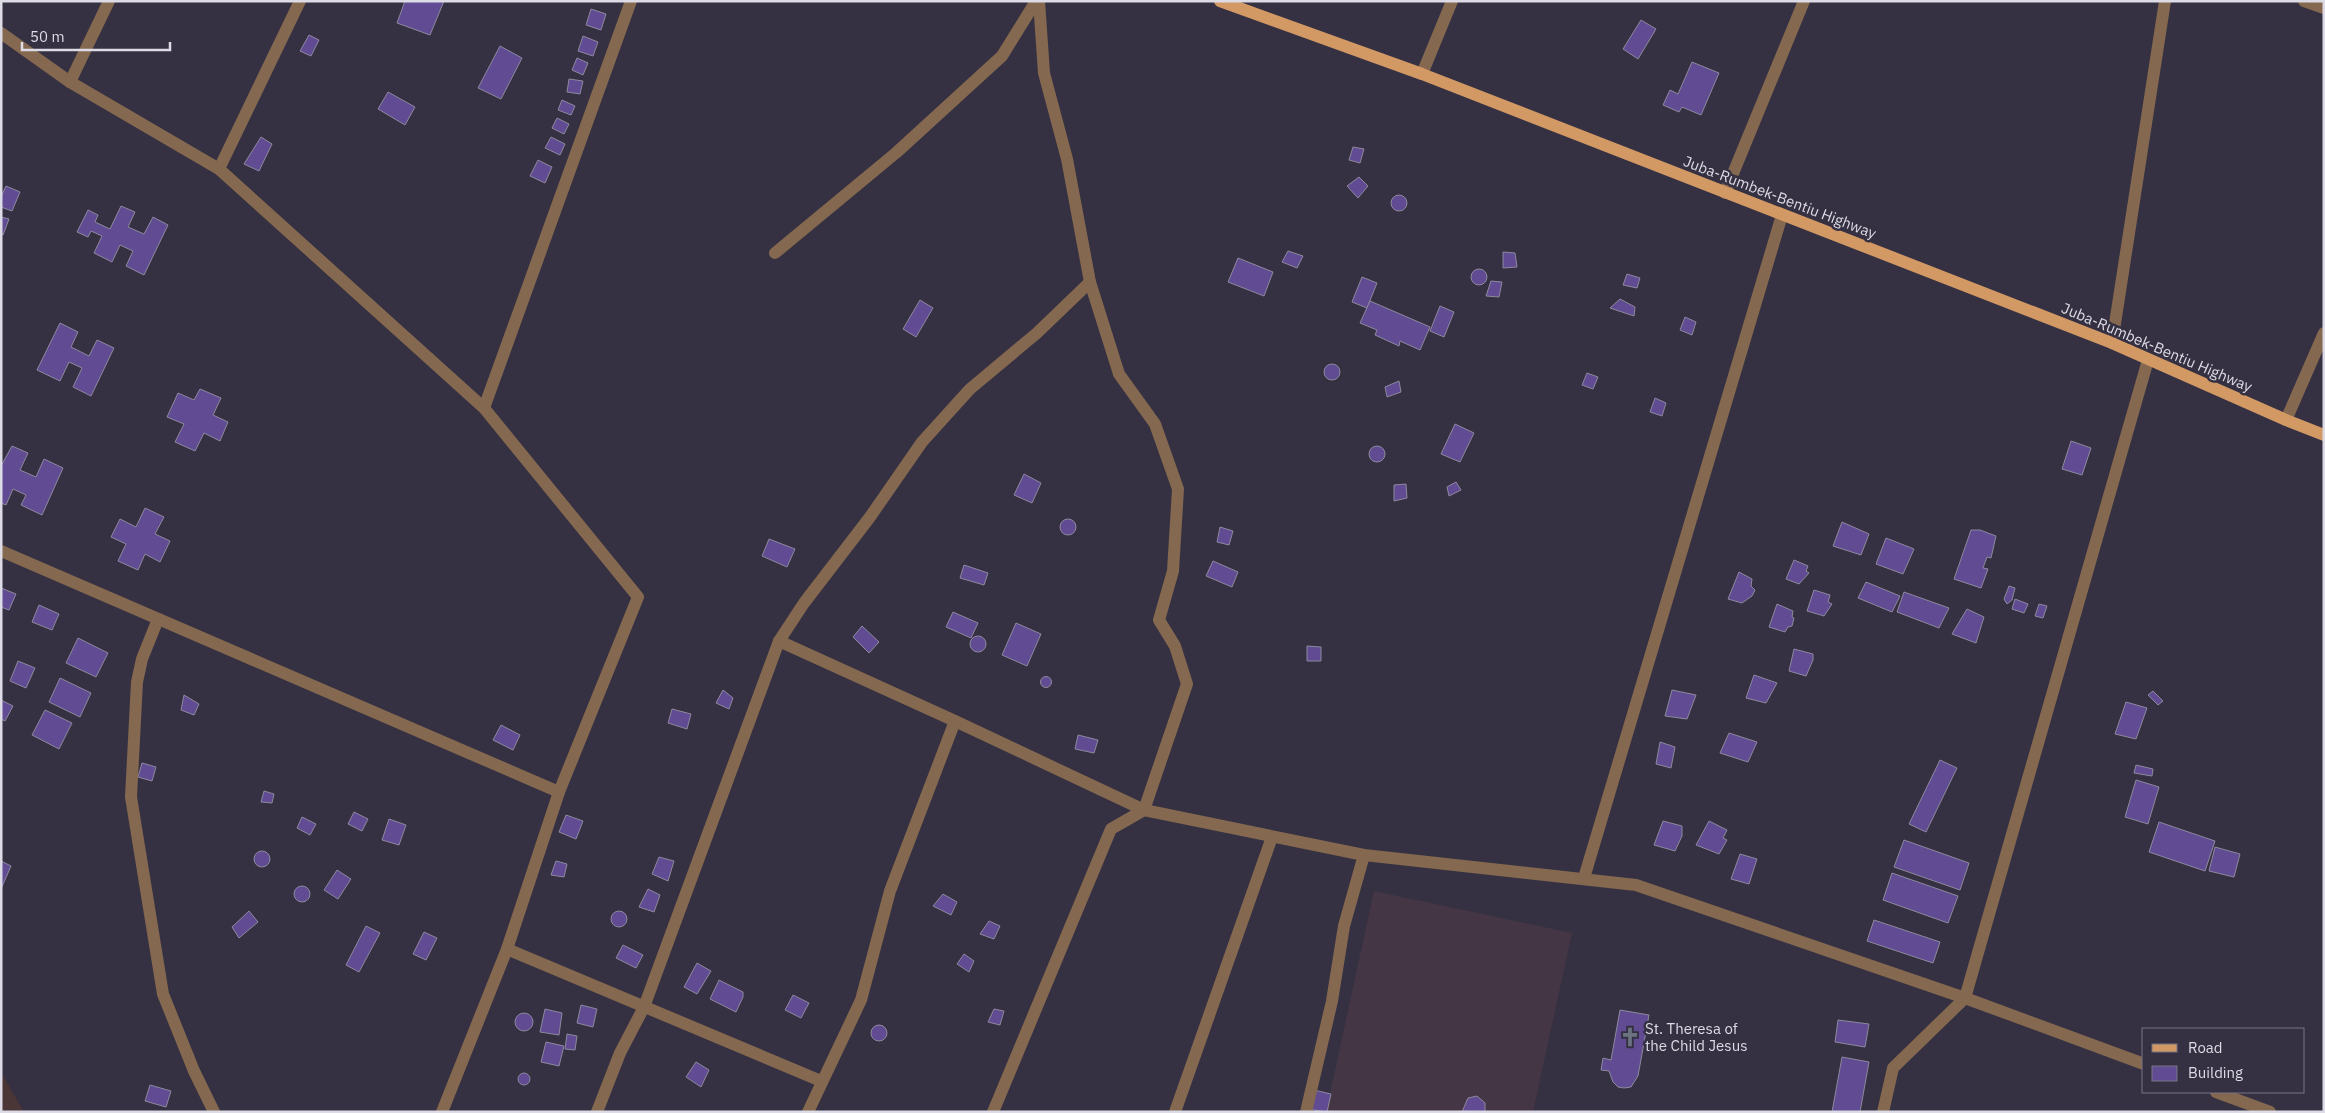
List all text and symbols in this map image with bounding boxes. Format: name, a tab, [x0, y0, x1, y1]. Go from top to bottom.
scale bar	[22, 20, 170, 52]
text: 50 m	[30, 27, 65, 46]
street label: Juba-Rumbek-Bentiu Highway	[1681, 151, 1880, 243]
street label: Juba-Rumbek-Bentiu Highway	[2059, 298, 2256, 396]
place label: St. Theresa of the Child Jesus	[1645, 1019, 1747, 1055]
church icon: St. Theresa of the Child Jesus	[1619, 1026, 1641, 1048]
legend	[2142, 1028, 2305, 1093]
text: Road	[2188, 1038, 2223, 1057]
text: Building	[2188, 1063, 2243, 1082]

